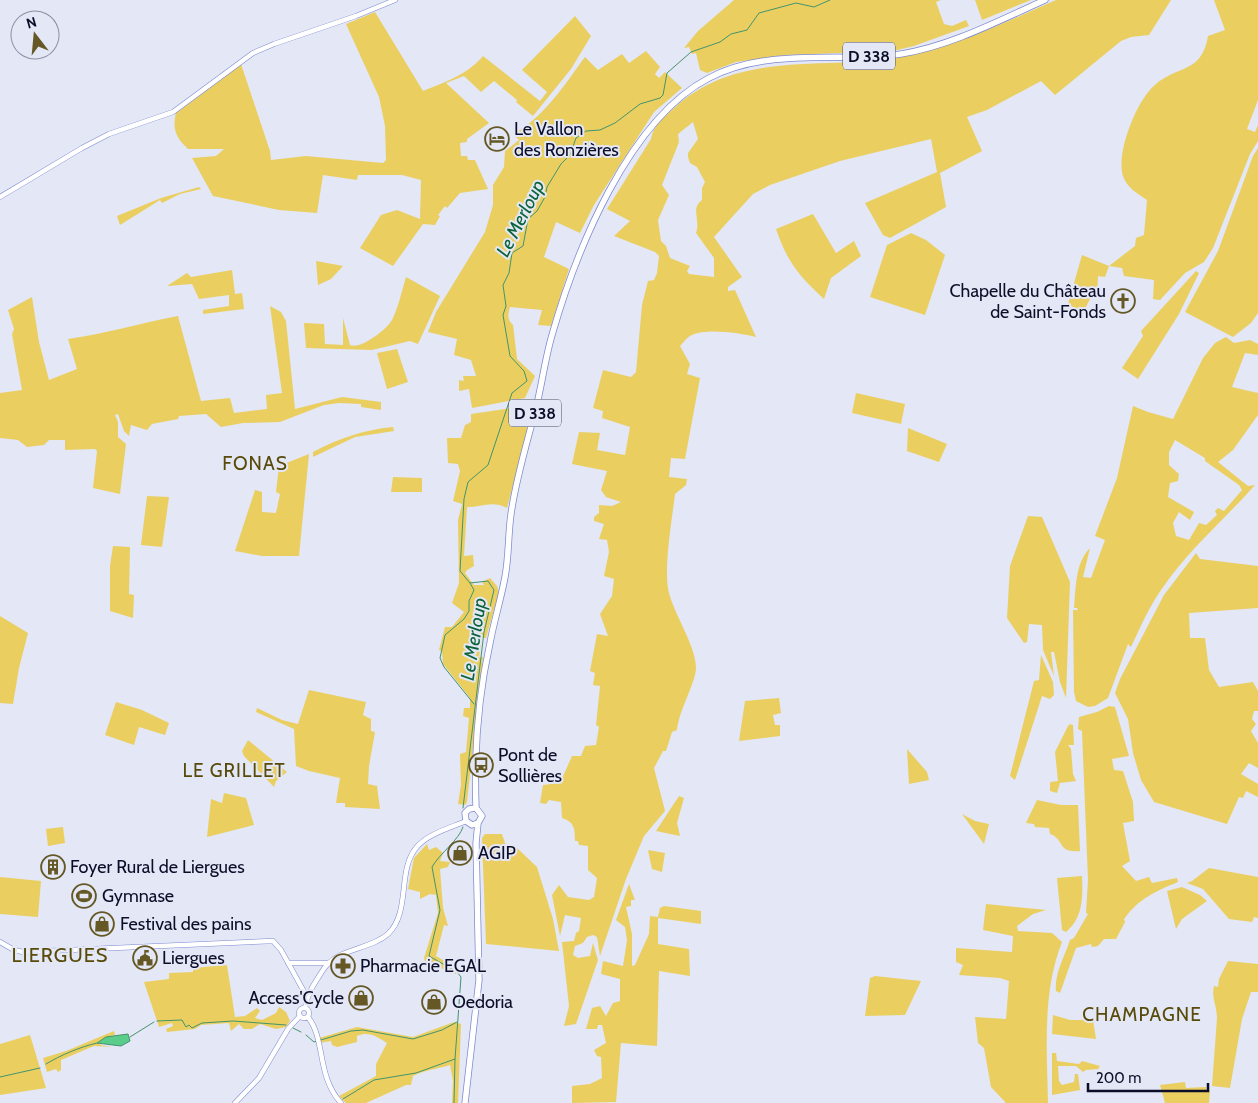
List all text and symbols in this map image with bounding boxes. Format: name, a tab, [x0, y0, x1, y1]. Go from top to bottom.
north arrow	[10, 10, 60, 60]
text: N	[24, 12, 39, 33]
road number: D 338	[843, 42, 895, 70]
place label: Le Vallon des Ronzières	[514, 118, 619, 161]
hotel icon: Le Vallon des Ronzières	[484, 126, 510, 152]
water label: Le Merloup	[491, 176, 550, 261]
place label: Chapelle du Château de Saint-Fonds	[950, 280, 1106, 323]
church icon: Chapelle du Château de Saint-Fonds	[1110, 288, 1136, 314]
road number: D 338	[509, 399, 561, 426]
district label: FONAS	[222, 452, 288, 475]
water label: Le Merloup	[456, 596, 491, 682]
place label: Pont de Sollières	[498, 744, 562, 787]
bus stop icon: Pont de Sollières	[468, 752, 494, 778]
district label: LE GRILLET	[182, 759, 286, 782]
shop icon: AGIP	[447, 840, 473, 866]
place label: AGIP	[478, 842, 516, 864]
building icon: Foyer Rural de Liergues	[40, 854, 66, 880]
place label: Foyer Rural de Liergues	[70, 856, 245, 878]
sports icon: Gymnase	[71, 883, 97, 909]
place label: Gymnase	[102, 885, 174, 907]
shop icon: Festival des pains	[89, 911, 115, 937]
place label: Festival des pains	[120, 913, 252, 935]
district label: LIERGUES	[12, 943, 108, 967]
public building icon: Liergues	[132, 945, 158, 971]
place label: Liergues	[162, 947, 225, 969]
pharmacy icon: Pharmacie EGAL	[330, 953, 356, 979]
place label: Pharmacie EGAL	[360, 955, 486, 977]
shop icon: Access'Cycle	[348, 985, 374, 1011]
place label: Access'Cycle	[248, 987, 344, 1009]
shop icon: Oedoria	[421, 989, 447, 1015]
place label: Oedoria	[452, 991, 513, 1013]
district label: CHAMPAGNE	[1082, 1003, 1202, 1026]
scale bar	[1088, 1060, 1208, 1092]
text: 200 m	[1096, 1069, 1141, 1087]

